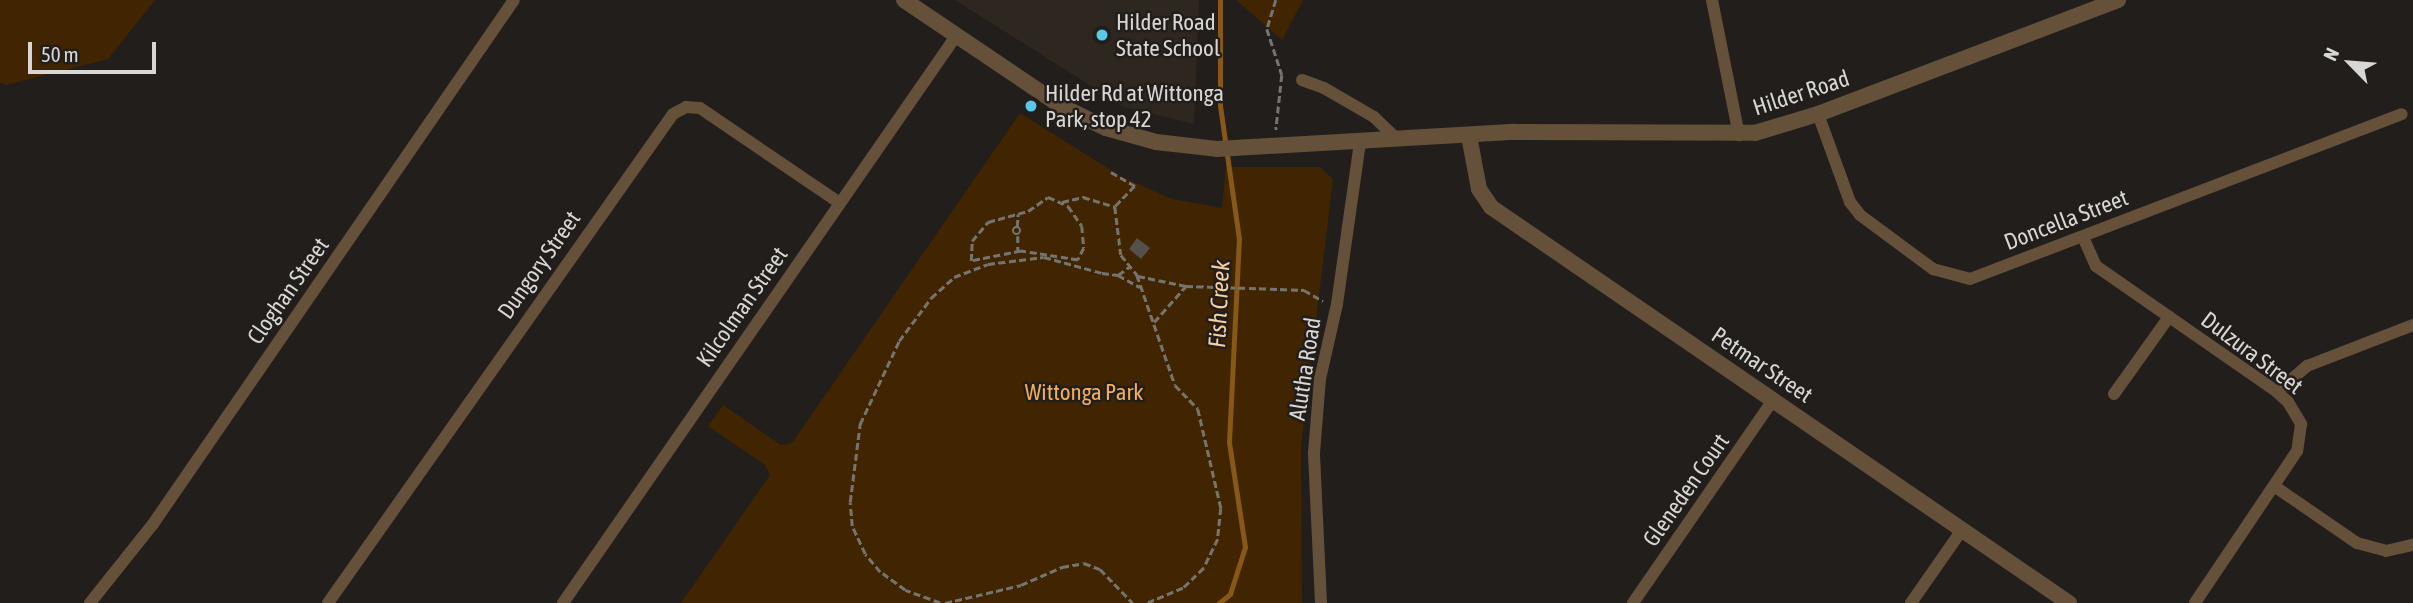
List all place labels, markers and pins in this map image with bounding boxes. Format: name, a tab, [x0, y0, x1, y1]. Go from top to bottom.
place label: Hilder Road State School	[1116, 8, 1220, 62]
marker: Hilder Road State School	[1094, 27, 1110, 43]
place label: Hilder Rd at Wittonga Park, stop 42	[1045, 79, 1224, 133]
marker: Hilder Rd at Wittonga Park, stop 42	[1023, 98, 1039, 114]

